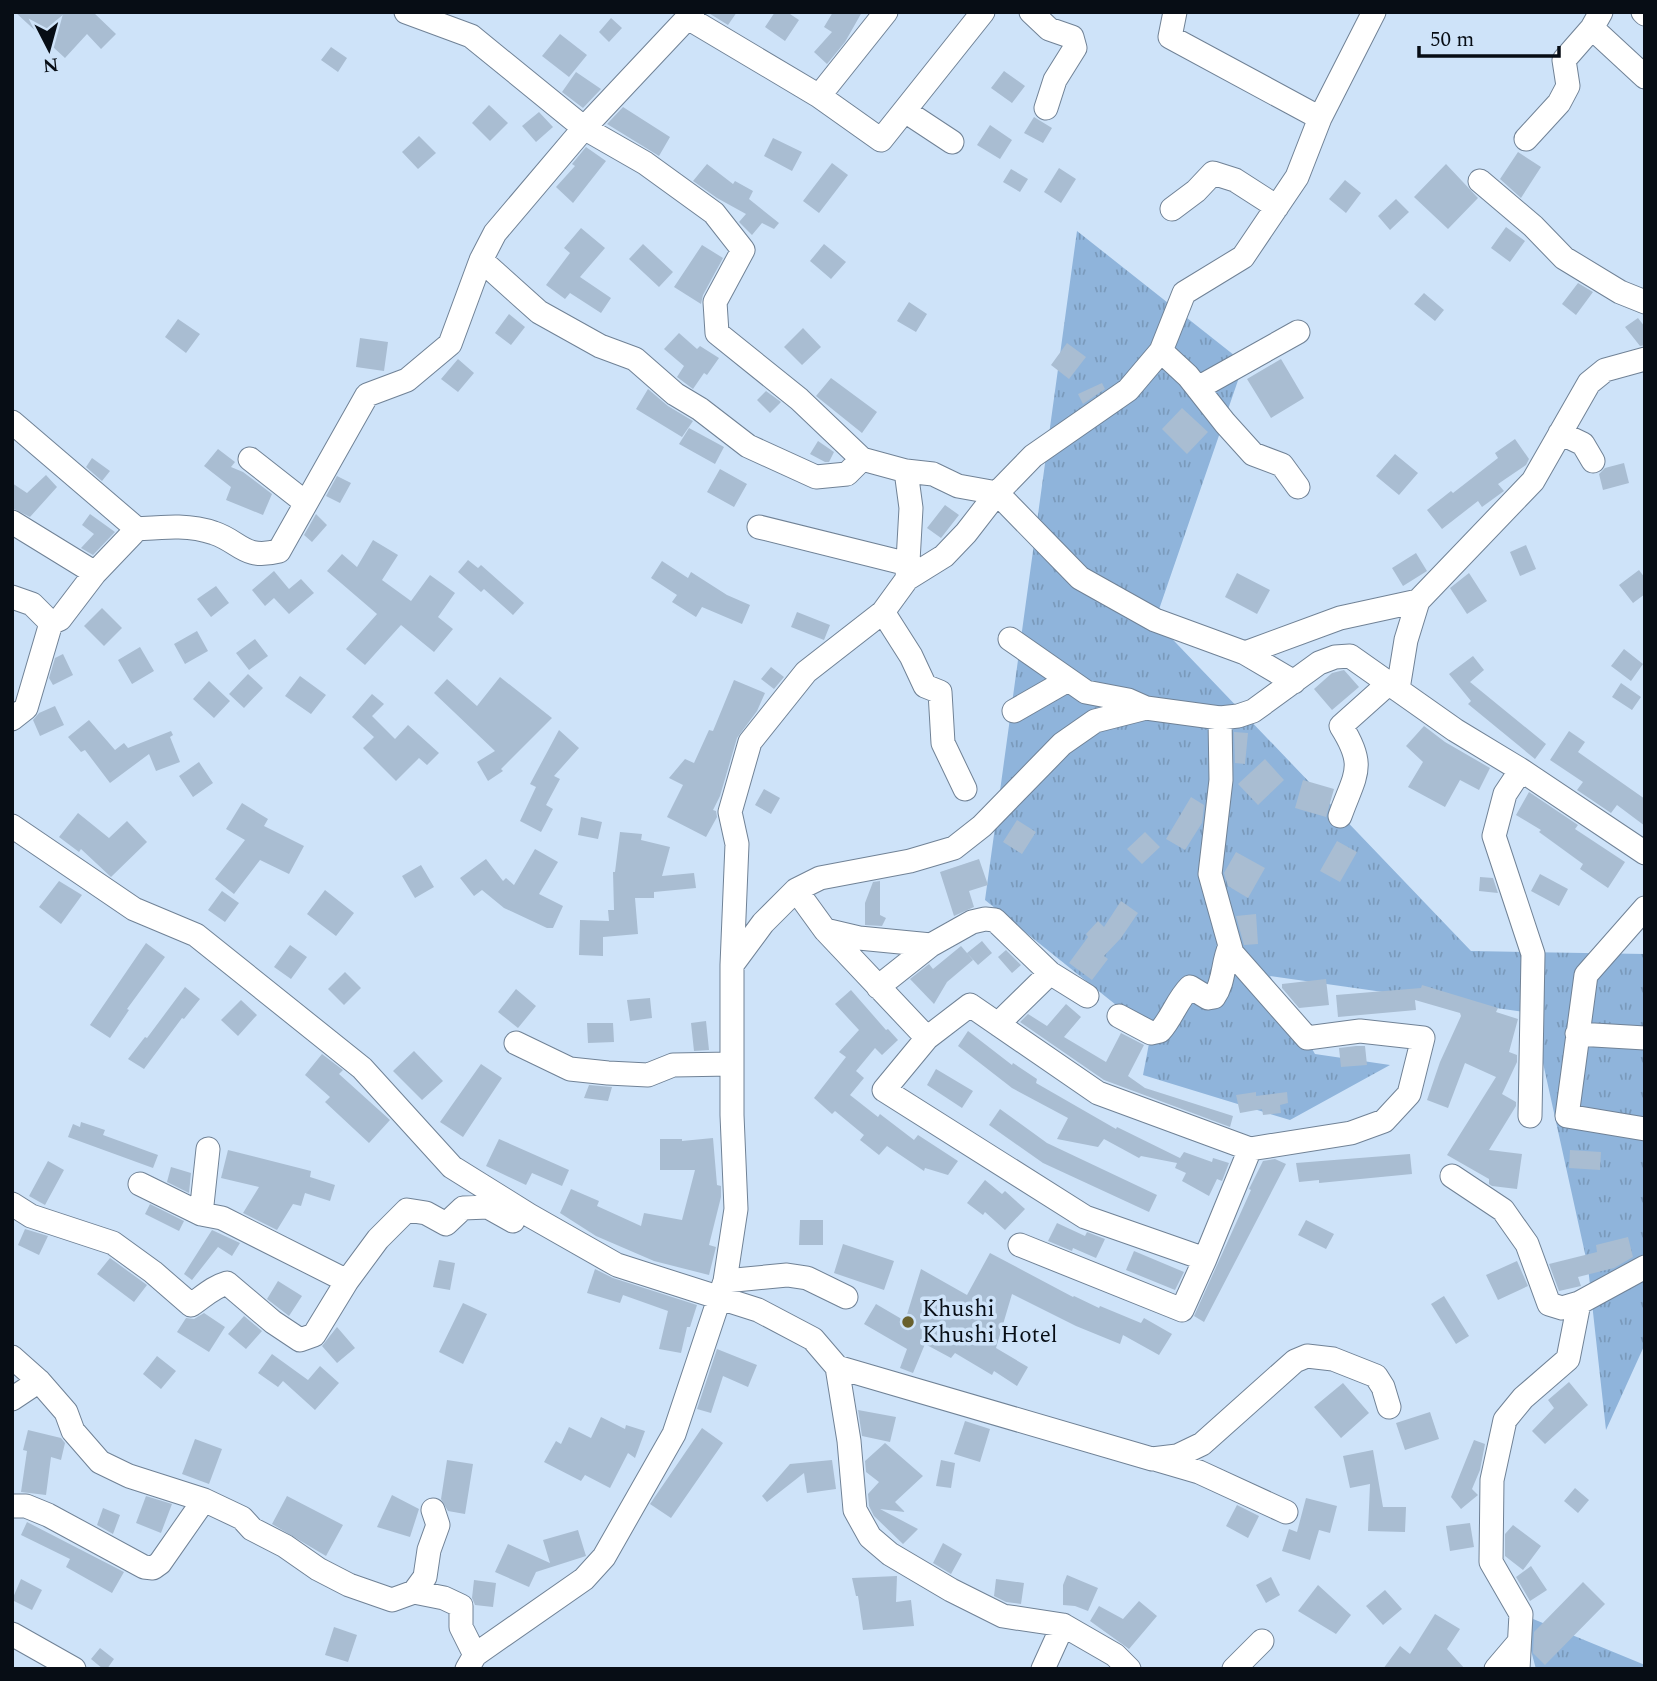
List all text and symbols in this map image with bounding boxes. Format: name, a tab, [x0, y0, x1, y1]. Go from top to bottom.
north arrow	[14, 14, 84, 84]
scale bar	[1419, 14, 1559, 58]
text: 50 m	[1430, 24, 1474, 56]
text: N	[41, 49, 60, 80]
place label: Khushi Khushi Hotel	[922, 1292, 1058, 1353]
marker: Khushi Khushi Hotel	[900, 1314, 916, 1330]

